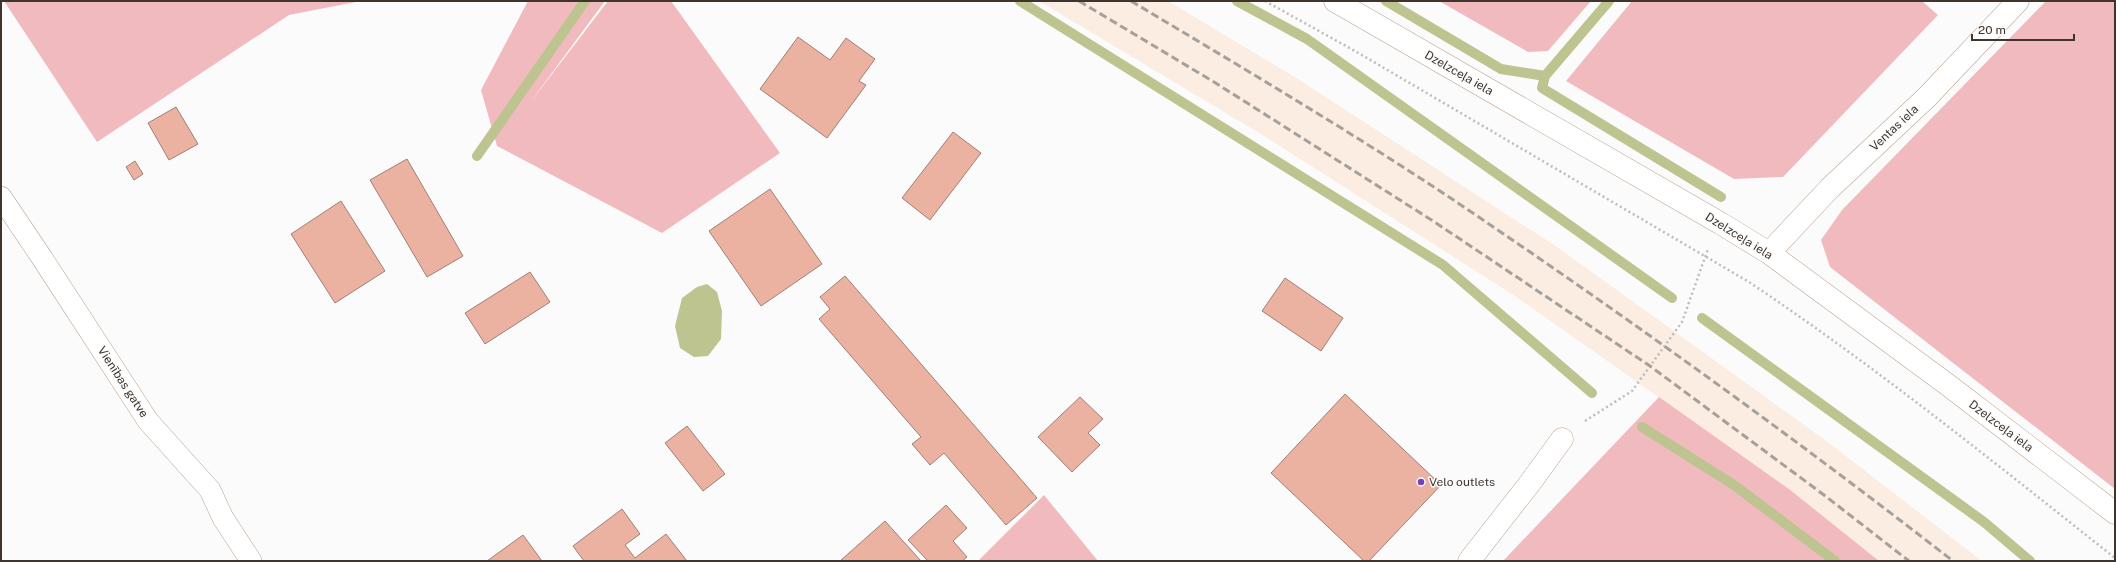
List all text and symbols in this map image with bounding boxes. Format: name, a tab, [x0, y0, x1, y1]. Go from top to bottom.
scale bar	[1972, 16, 2074, 42]
text: 20 m	[1978, 23, 2006, 37]
street label: Dzelzceļa iela	[1422, 48, 1496, 98]
street label: Ventas iela	[1867, 102, 1921, 154]
street label: Dzelzceļa iela	[1703, 210, 1775, 262]
street label: Vienības gatve	[95, 344, 151, 420]
street label: Dzelzceļa iela	[1966, 397, 2036, 455]
place label: Velo outlets	[1429, 475, 1495, 489]
marker: Velo outlets	[1416, 477, 1426, 487]

